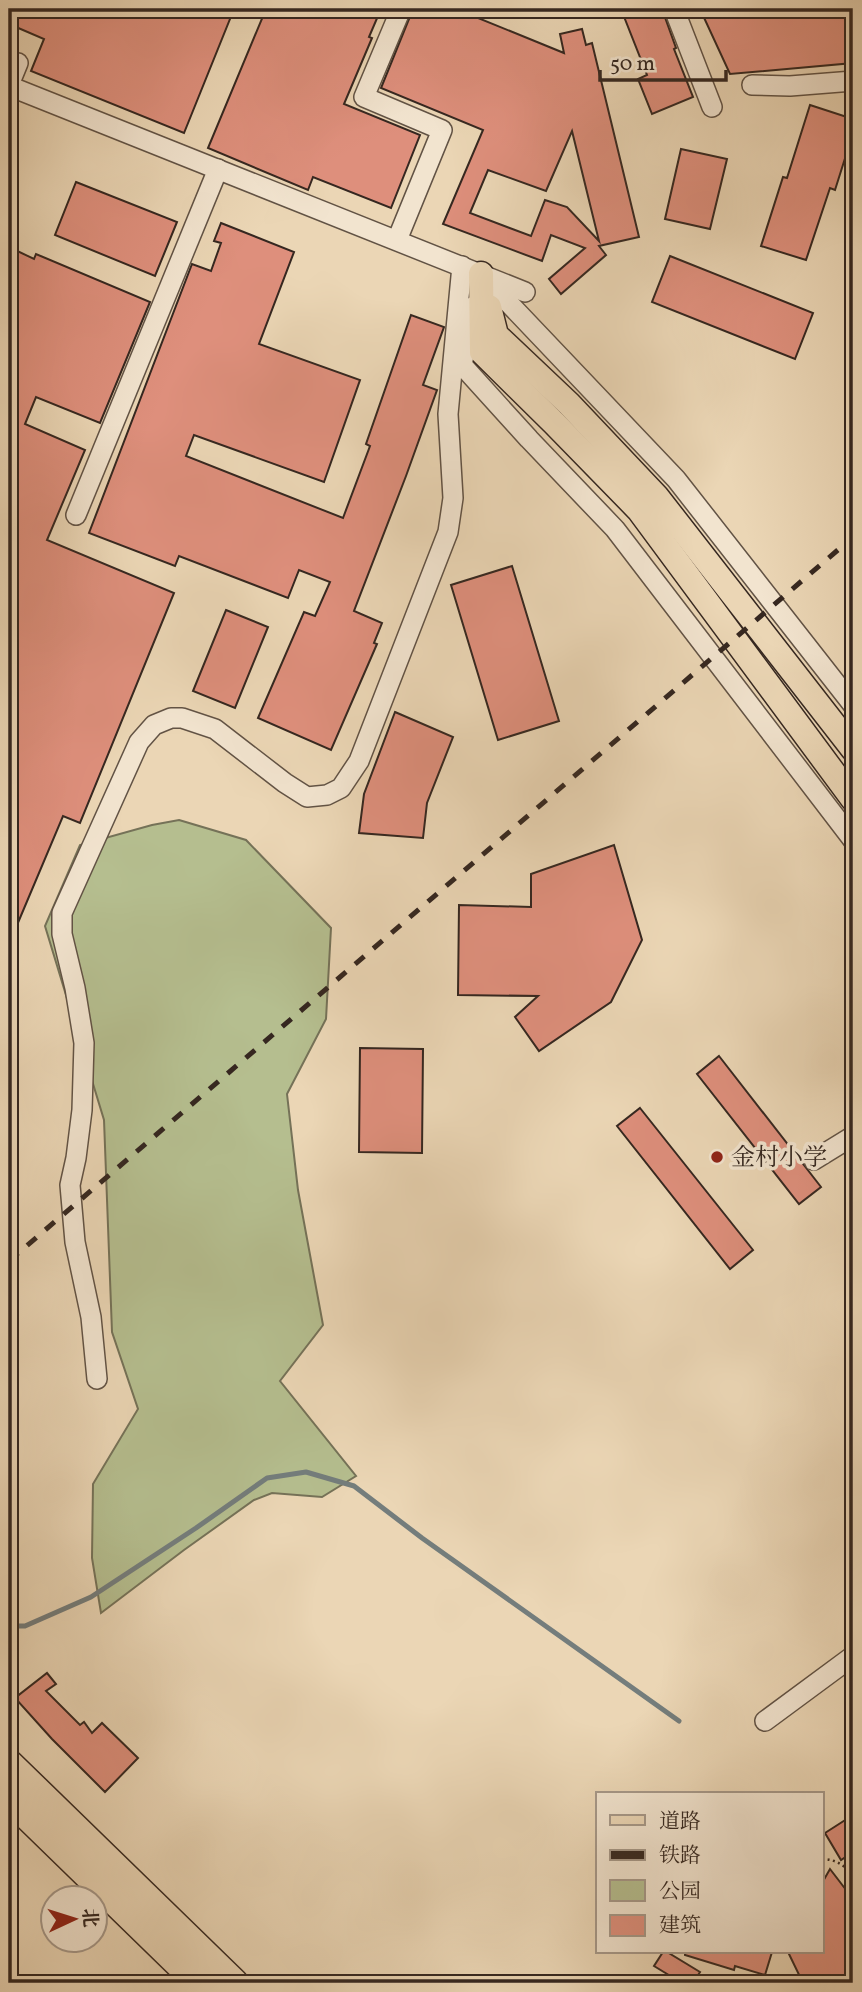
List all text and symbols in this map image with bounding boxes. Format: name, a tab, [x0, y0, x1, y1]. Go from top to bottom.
scale bar	[600, 38, 726, 82]
text: 50 m	[610, 50, 655, 79]
place label: 金村小学	[731, 1142, 827, 1176]
marker: 金村小学	[709, 1149, 725, 1165]
legend	[596, 1792, 824, 1954]
text: 道路	[659, 1808, 701, 1837]
text: 铁路	[659, 1842, 701, 1871]
text: 公园	[659, 1878, 701, 1907]
north arrow	[38, 1884, 108, 1954]
text: 北	[75, 1908, 103, 1928]
text: 建筑	[659, 1912, 701, 1941]

